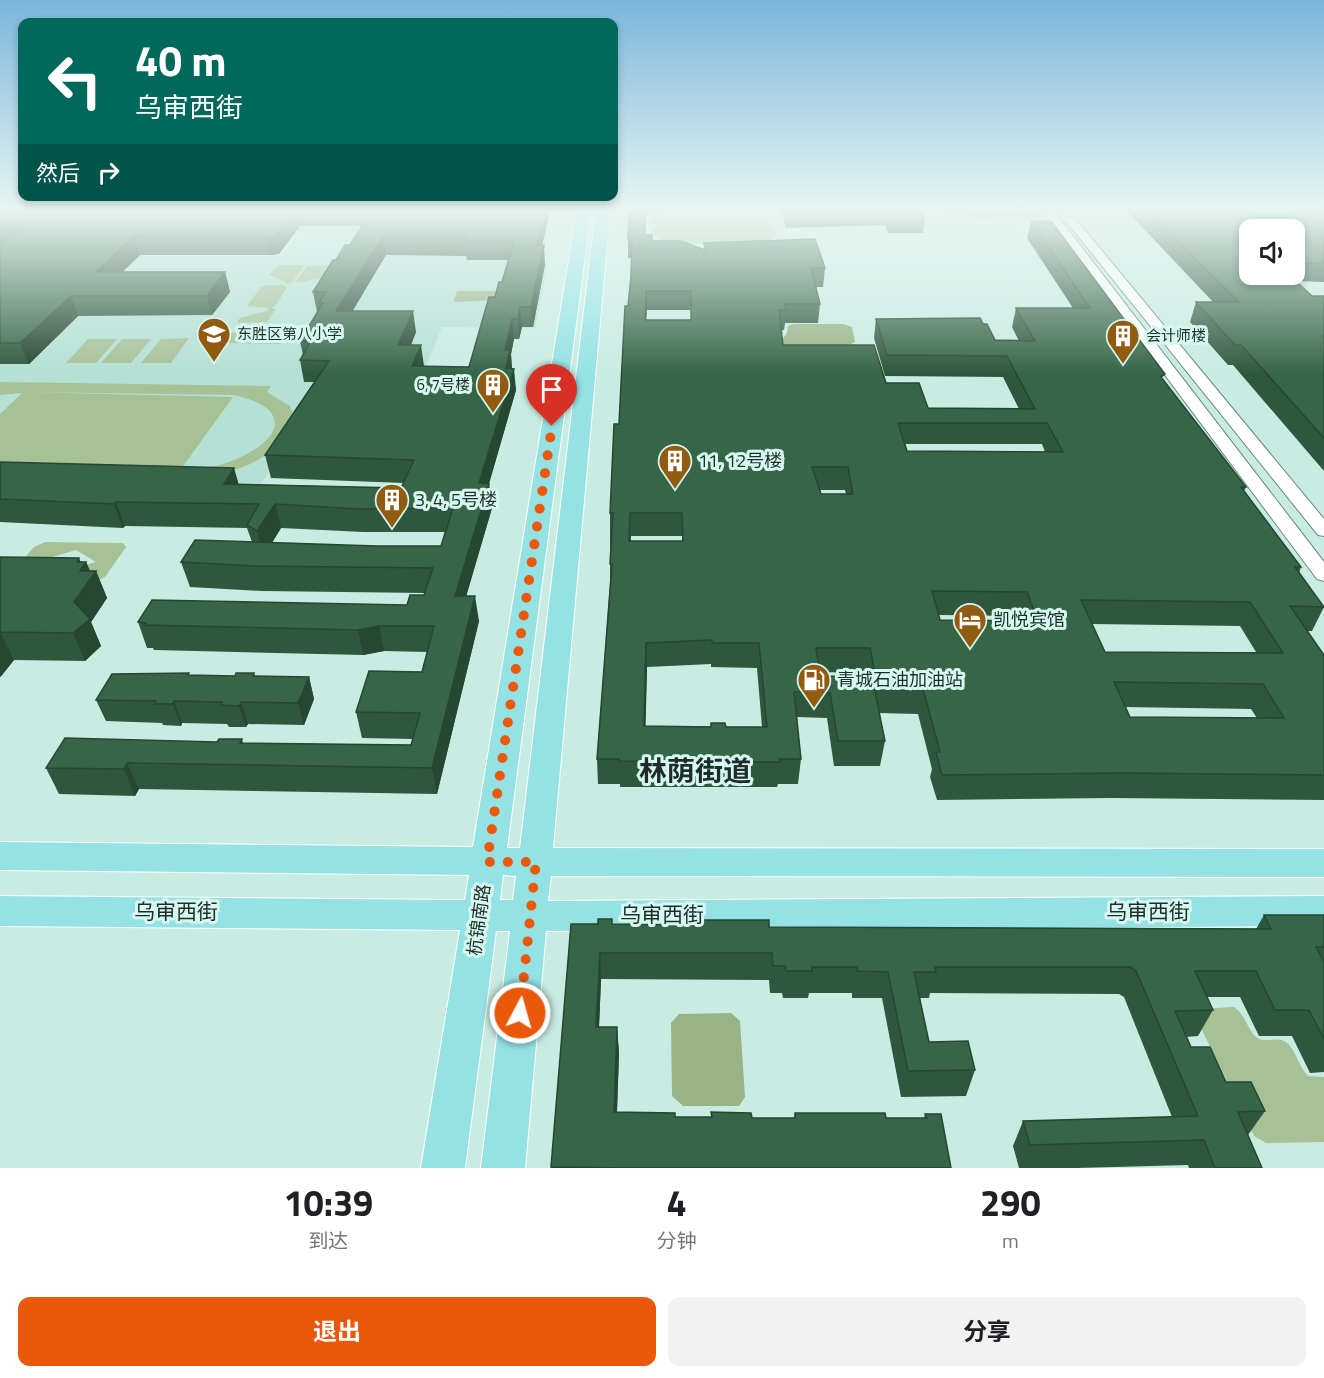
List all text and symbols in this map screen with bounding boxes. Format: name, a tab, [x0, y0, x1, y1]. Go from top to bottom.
text: 40 m	[135, 28, 227, 92]
icon: left	[36, 42, 114, 120]
text: 乌审西街	[135, 86, 243, 127]
text: 然后	[36, 156, 80, 190]
icon: right	[92, 156, 125, 189]
map controls	[1239, 219, 1305, 285]
button: sound	[1239, 219, 1305, 285]
school or university icon: 东胜区第八小学	[196, 316, 232, 363]
building icon: 会计师楼	[1105, 318, 1141, 365]
place label: 东胜区第八小学	[237, 322, 342, 345]
place label: 会计师楼	[1146, 324, 1206, 347]
pin	[526, 364, 577, 426]
building icon: 6, 7号楼	[475, 367, 511, 414]
place label: 6, 7号楼	[417, 373, 470, 396]
icon: arrive	[535, 373, 568, 406]
building icon: 11, 12号楼	[657, 443, 693, 490]
place label: 11, 12号楼	[698, 447, 782, 474]
building icon: 3, 4, 5号楼	[374, 482, 410, 529]
place label: 3, 4, 5号楼	[415, 486, 497, 513]
hotel icon: 凯悦宾馆	[952, 602, 988, 649]
place label: 凯悦宾馆	[993, 606, 1065, 633]
fuel station icon: 青城石油加油站	[796, 662, 832, 709]
place label: 青城石油加油站	[837, 666, 963, 693]
district label: 林荫街道	[639, 749, 751, 792]
street label: 杭锦南路	[460, 882, 497, 957]
street label: 乌审西街	[134, 895, 218, 927]
street label: 乌审西街	[1106, 895, 1190, 927]
street label: 乌审西街	[620, 898, 704, 930]
position arrow	[488, 981, 552, 1045]
text: 10:39	[283, 1175, 373, 1230]
text: 4	[667, 1175, 687, 1230]
text: 290	[980, 1175, 1041, 1230]
text: 到达	[308, 1225, 348, 1256]
text: 分钟	[657, 1225, 697, 1256]
text: m	[1002, 1225, 1019, 1256]
button: 退出	[18, 1297, 656, 1366]
button: 分享	[668, 1297, 1306, 1366]

